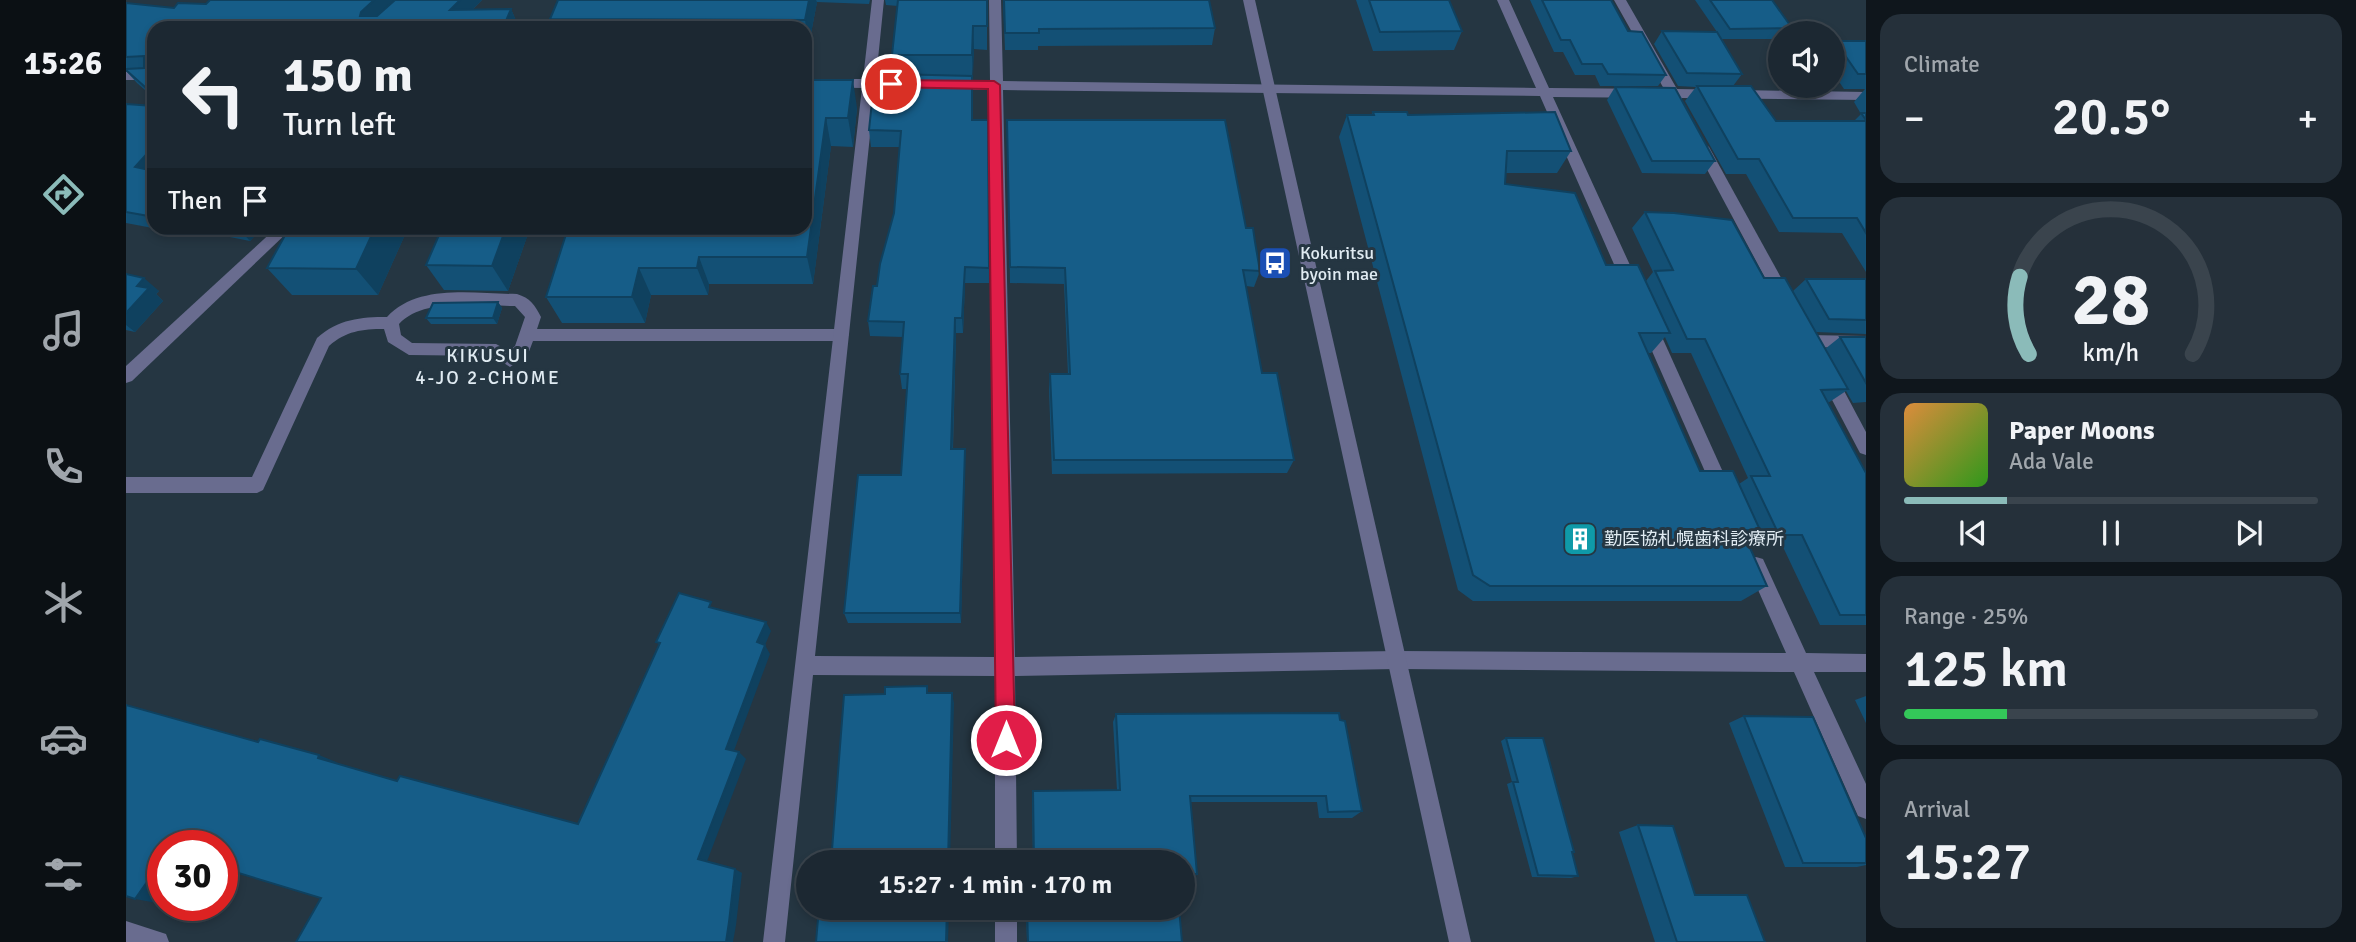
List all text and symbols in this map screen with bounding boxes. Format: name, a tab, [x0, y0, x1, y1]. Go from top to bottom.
map controls	[1768, 21, 1845, 98]
button: sound	[1768, 21, 1845, 98]
text: 15:26	[24, 44, 102, 83]
text: 150 m	[283, 45, 413, 105]
icon: left	[168, 49, 259, 140]
text: Climate	[1904, 50, 1980, 79]
pin	[861, 54, 921, 114]
icon: arrive	[872, 65, 910, 103]
text: 20.5°	[2052, 85, 2170, 149]
text: −	[1904, 95, 1925, 142]
text: +	[2297, 95, 2318, 142]
text: Turn left	[283, 105, 396, 144]
icon: directions	[39, 170, 88, 219]
icon: arrive	[236, 182, 274, 220]
text: Then	[168, 185, 222, 217]
place label: Kokuritsu byoin mae	[1300, 242, 1378, 285]
bus stop icon: Kokuritsu byoin mae	[1256, 244, 1294, 282]
text: 28	[2072, 256, 2150, 345]
icon: music	[39, 306, 88, 355]
text: km/h	[2083, 337, 2139, 368]
district label: KIKUSUI 4-JO 2-CHOME	[415, 344, 561, 390]
text: Paper Moons	[2009, 415, 2155, 447]
icon: phone	[39, 442, 88, 491]
text: Ada Vale	[2009, 447, 2094, 476]
icon: previous	[1954, 514, 1992, 552]
icon: pause	[2092, 514, 2130, 552]
icon: next	[2230, 514, 2268, 552]
building icon: 勤医協札幌歯科診療所	[1561, 520, 1599, 558]
place label: 勤医協札幌歯科診療所	[1604, 528, 1784, 550]
icon: climate	[39, 578, 88, 627]
text: Range · 25%	[1904, 602, 2028, 631]
text: 125 km	[1904, 637, 2068, 701]
position arrow	[969, 703, 1043, 777]
icon: car	[39, 714, 88, 763]
text: Arrival	[1904, 795, 1970, 824]
speed limit sign: 30	[147, 830, 238, 921]
text: 15:27	[1904, 830, 2031, 894]
icon: filters	[39, 850, 88, 899]
text: 15:27 · 1 min · 170 m	[879, 869, 1112, 901]

